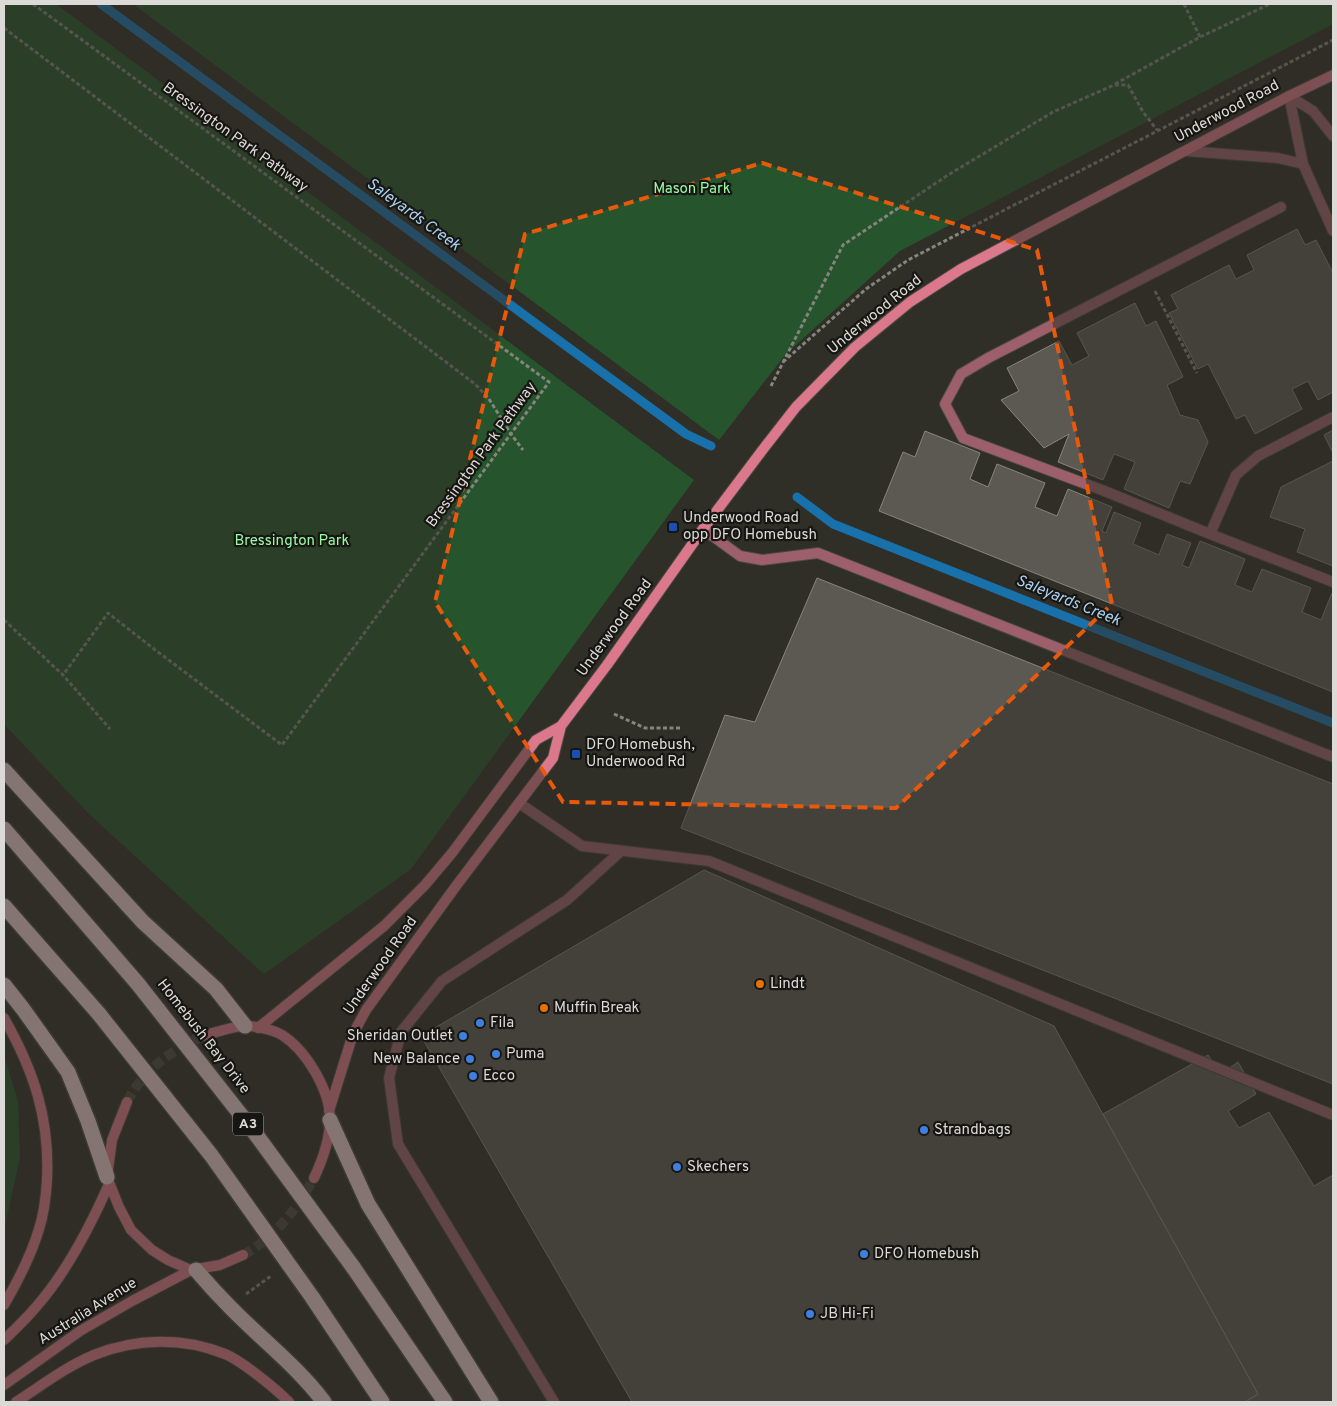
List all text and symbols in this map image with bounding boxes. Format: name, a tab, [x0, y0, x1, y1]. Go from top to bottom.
street label: Underwood Road	[1171, 76, 1283, 148]
street label: Bressington Park Pathway	[158, 79, 312, 197]
water label: Saleyards Creek	[362, 174, 465, 256]
park label: Mason Park	[653, 180, 731, 199]
street label: Underwood Road	[824, 271, 926, 359]
street label: Bressington Park Pathway	[423, 378, 541, 532]
place label: Underwood Road opp DFO Homebush	[683, 509, 817, 545]
marker: Underwood Road opp DFO Homebush	[667, 521, 679, 533]
park label: Bressington Park	[235, 532, 350, 551]
water label: Saleyards Creek	[1013, 571, 1124, 631]
street label: Underwood Road	[573, 575, 657, 681]
place label: DFO Homebush, Underwood Rd	[586, 736, 695, 772]
marker: DFO Homebush, Underwood Rd	[570, 748, 582, 760]
street label: Underwood Road	[340, 913, 422, 1019]
place label: Lindt	[770, 975, 805, 994]
street label: Homebush Bay Drive	[152, 976, 254, 1098]
marker: Lindt	[754, 978, 766, 990]
place label: Muffin Break	[554, 999, 640, 1018]
marker: Muffin Break	[538, 1002, 550, 1014]
place label: Fila	[490, 1014, 514, 1033]
marker: Fila	[474, 1017, 486, 1029]
place label: Sheridan Outlet	[347, 1027, 453, 1046]
marker: Sheridan Outlet	[457, 1030, 469, 1042]
place label: Puma	[506, 1045, 544, 1064]
marker: Puma	[490, 1048, 502, 1060]
place label: New Balance	[373, 1050, 460, 1069]
marker: New Balance	[464, 1053, 476, 1065]
place label: Ecco	[483, 1067, 515, 1086]
marker: Ecco	[467, 1070, 479, 1082]
road number: A3	[233, 1112, 263, 1136]
place label: Strandbags	[934, 1121, 1011, 1140]
marker: Strandbags	[918, 1124, 930, 1136]
place label: Skechers	[687, 1158, 749, 1177]
marker: Skechers	[671, 1161, 683, 1173]
place label: DFO Homebush	[874, 1245, 979, 1264]
marker: DFO Homebush	[858, 1248, 870, 1260]
street label: Australia Avenue	[35, 1274, 141, 1350]
place label: JB Hi-Fi	[820, 1305, 874, 1324]
marker: JB Hi-Fi	[804, 1308, 816, 1320]

